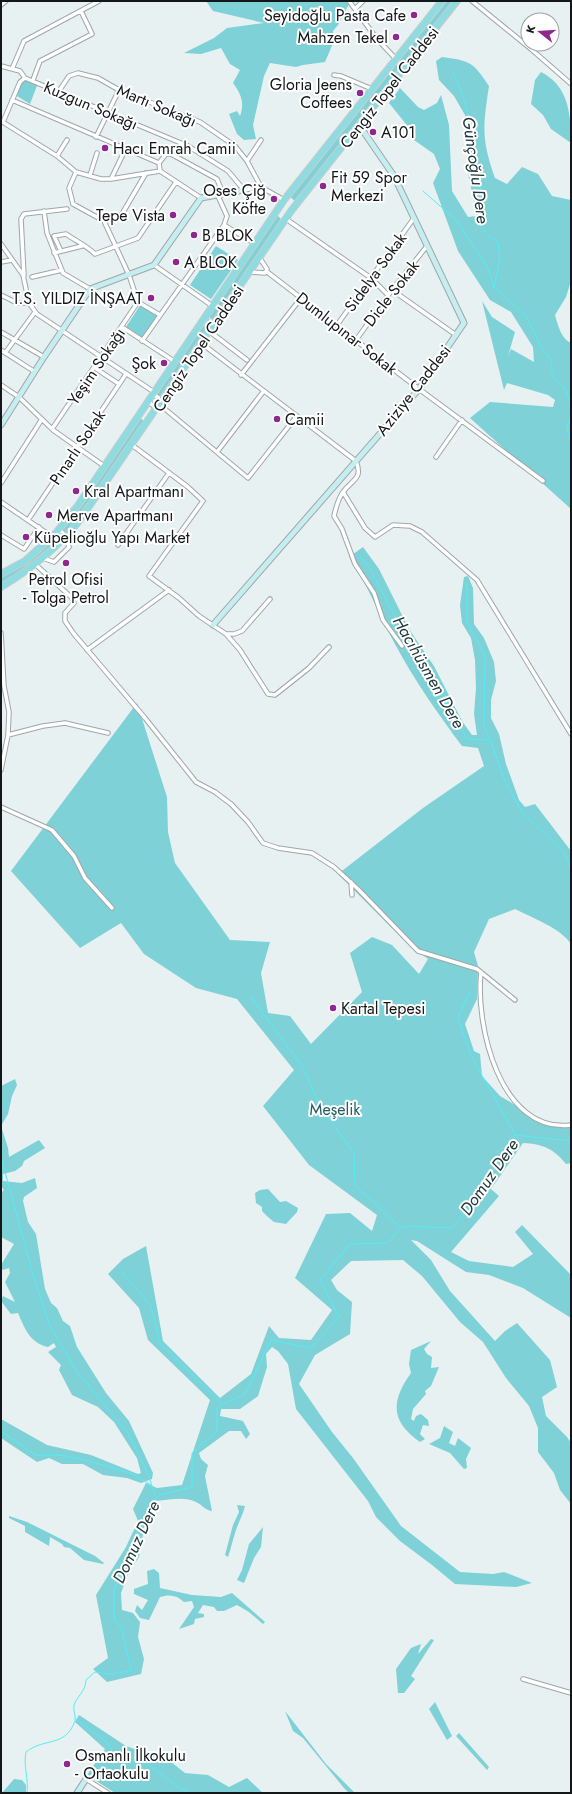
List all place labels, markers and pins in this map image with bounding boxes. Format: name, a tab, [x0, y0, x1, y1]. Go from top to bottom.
place label: Seyidoğlu Pasta Cafe	[264, 4, 406, 27]
marker: Seyidoğlu Pasta Cafe	[409, 10, 419, 20]
place label: Mahzen Tekel	[298, 26, 388, 49]
marker: Mahzen Tekel	[391, 32, 401, 42]
place label: Gloria Jeens Coffees	[270, 73, 352, 114]
marker: Gloria Jeens Coffees	[355, 88, 365, 98]
place label: A101	[381, 121, 416, 144]
marker: A101	[368, 127, 378, 137]
place label: Hacı Emrah Camii	[113, 137, 236, 160]
marker: Hacı Emrah Camii	[100, 143, 110, 153]
place label: Fit 59 Spor Merkezi	[331, 166, 407, 207]
place label: Oses Çiğ Köfte	[203, 179, 266, 220]
marker: Fit 59 Spor Merkezi	[318, 181, 328, 191]
marker: Oses Çiğ Köfte	[269, 194, 279, 204]
place label: Tepe Vista	[96, 204, 165, 227]
marker: Tepe Vista	[168, 210, 178, 220]
place label: B BLOK	[202, 224, 253, 247]
marker: B BLOK	[189, 230, 199, 240]
place label: A BLOK	[184, 251, 237, 274]
marker: A BLOK	[171, 257, 181, 267]
place label: T.S. YILDIZ İNŞAAT	[13, 287, 144, 310]
marker: T.S. YILDIZ İNŞAAT	[146, 293, 156, 303]
place label: Şok	[131, 352, 157, 375]
marker: Şok	[159, 358, 169, 368]
place label: Camii	[285, 408, 324, 431]
marker: Camii	[272, 414, 282, 424]
place label: Kral Apartmanı	[84, 480, 184, 503]
marker: Kral Apartmanı	[71, 486, 81, 496]
place label: Merve Apartmanı	[57, 504, 173, 527]
marker: Merve Apartmanı	[44, 510, 54, 520]
place label: Küpelioğlu Yapı Market	[34, 526, 190, 549]
marker: Küpelioğlu Yapı Market	[21, 532, 31, 542]
marker: Petrol Ofisi - Tolga Petrol	[61, 558, 71, 568]
place label: Petrol Ofisi - Tolga Petrol	[23, 568, 109, 609]
place label: Kartal Tepesi	[341, 997, 425, 1020]
marker: Kartal Tepesi	[328, 1003, 338, 1013]
place label: Osmanlı İlkokulu - Ortaokulu	[75, 1744, 186, 1785]
marker: Osmanlı İlkokulu - Ortaokulu	[62, 1759, 72, 1769]

